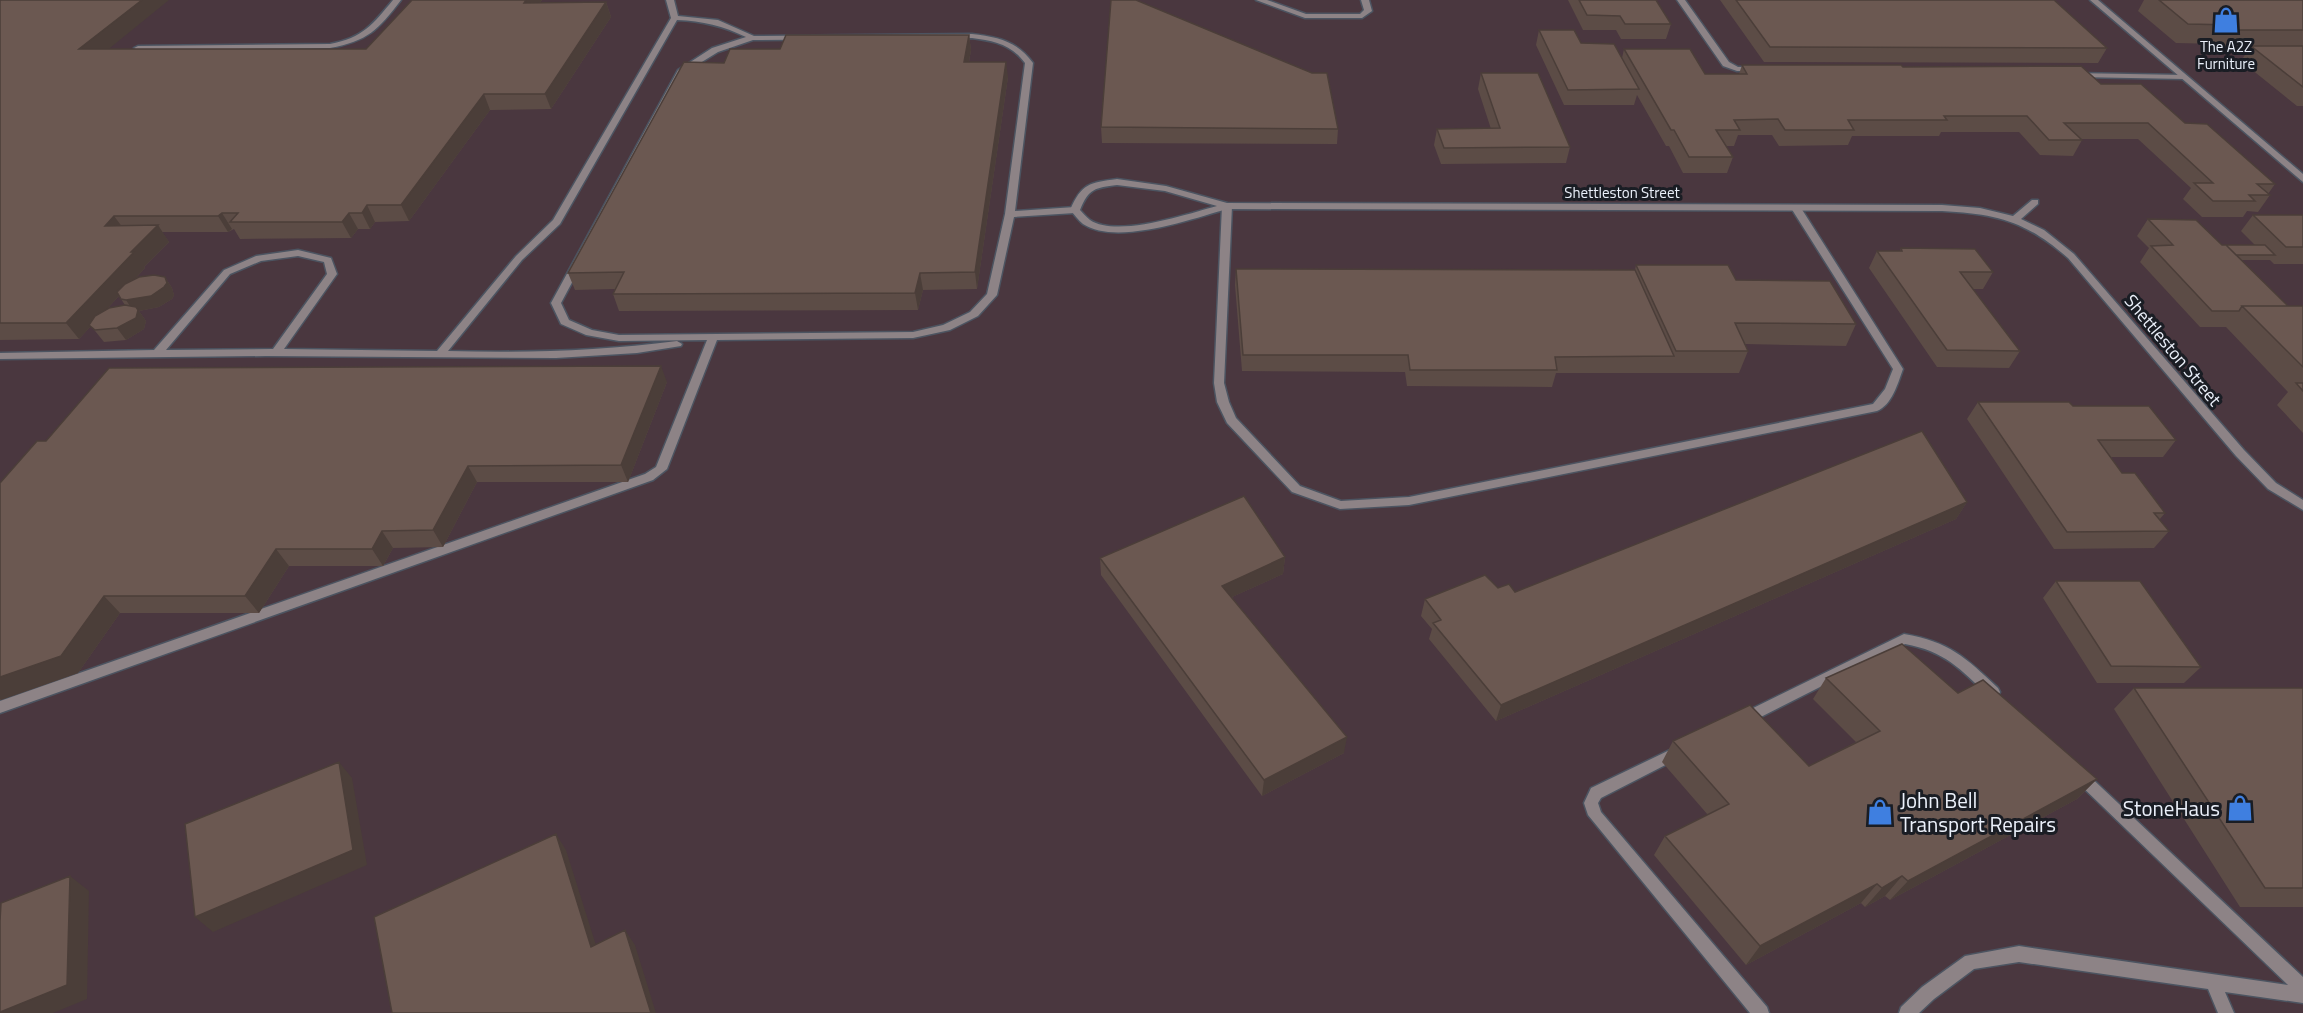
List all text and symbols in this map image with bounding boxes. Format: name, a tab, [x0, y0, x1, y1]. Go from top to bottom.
shop icon: The A2Z Furniture	[2211, 5, 2241, 35]
place label: The A2Z Furniture	[2197, 35, 2255, 75]
street label: Shettleston Street	[1564, 181, 1680, 204]
street label: Shettleston Street	[2118, 288, 2228, 412]
place label: John Bell Transport Repairs	[1900, 784, 2056, 840]
place label: StoneHaus	[2123, 792, 2220, 824]
shop icon: StoneHaus	[2225, 793, 2255, 823]
shop icon: John Bell Transport Repairs	[1865, 797, 1895, 827]

